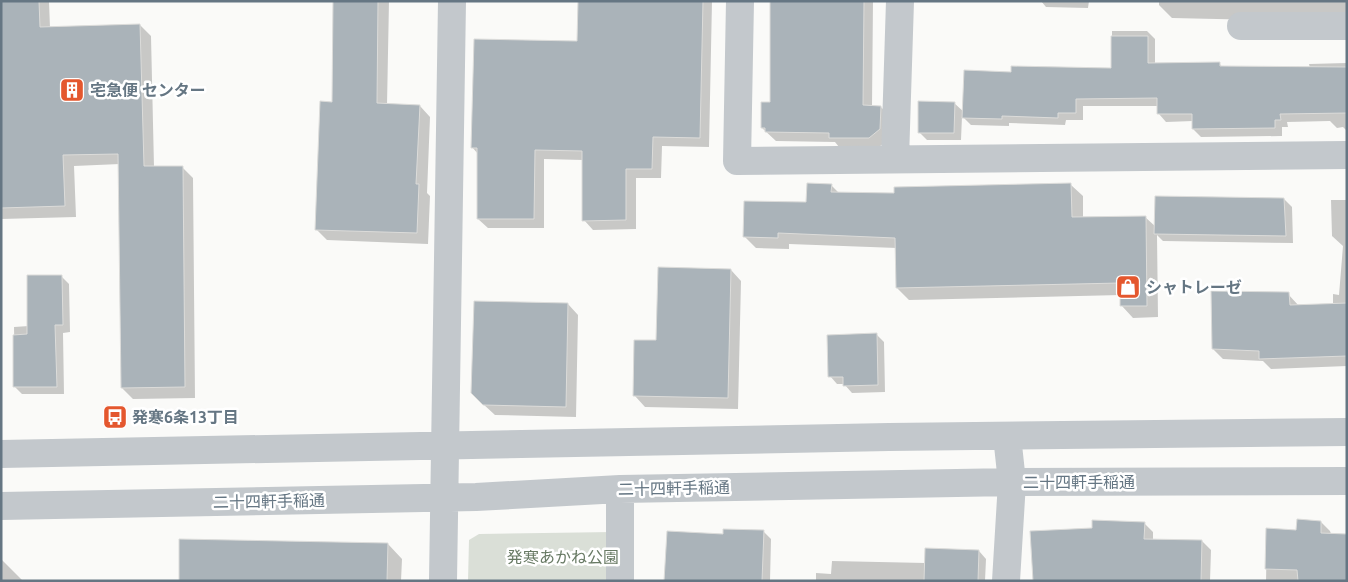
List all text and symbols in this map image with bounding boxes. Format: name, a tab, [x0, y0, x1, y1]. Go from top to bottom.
building icon: 宅急便 センター	[59, 77, 85, 103]
place label: 宅急便 センター	[90, 81, 206, 99]
shop icon: シャトレーゼ	[1115, 274, 1141, 300]
place label: シャトレーゼ	[1146, 278, 1242, 296]
bus stop icon: 発寒6条13丁目	[102, 404, 128, 430]
place label: 発寒6条13丁目	[132, 408, 239, 426]
street label: 二十四軒手稲通	[1023, 473, 1135, 491]
street label: 二十四軒手稲通	[618, 478, 730, 498]
street label: 二十四軒手稲通	[213, 491, 325, 511]
park label: 発寒あかね公園	[507, 548, 619, 566]

